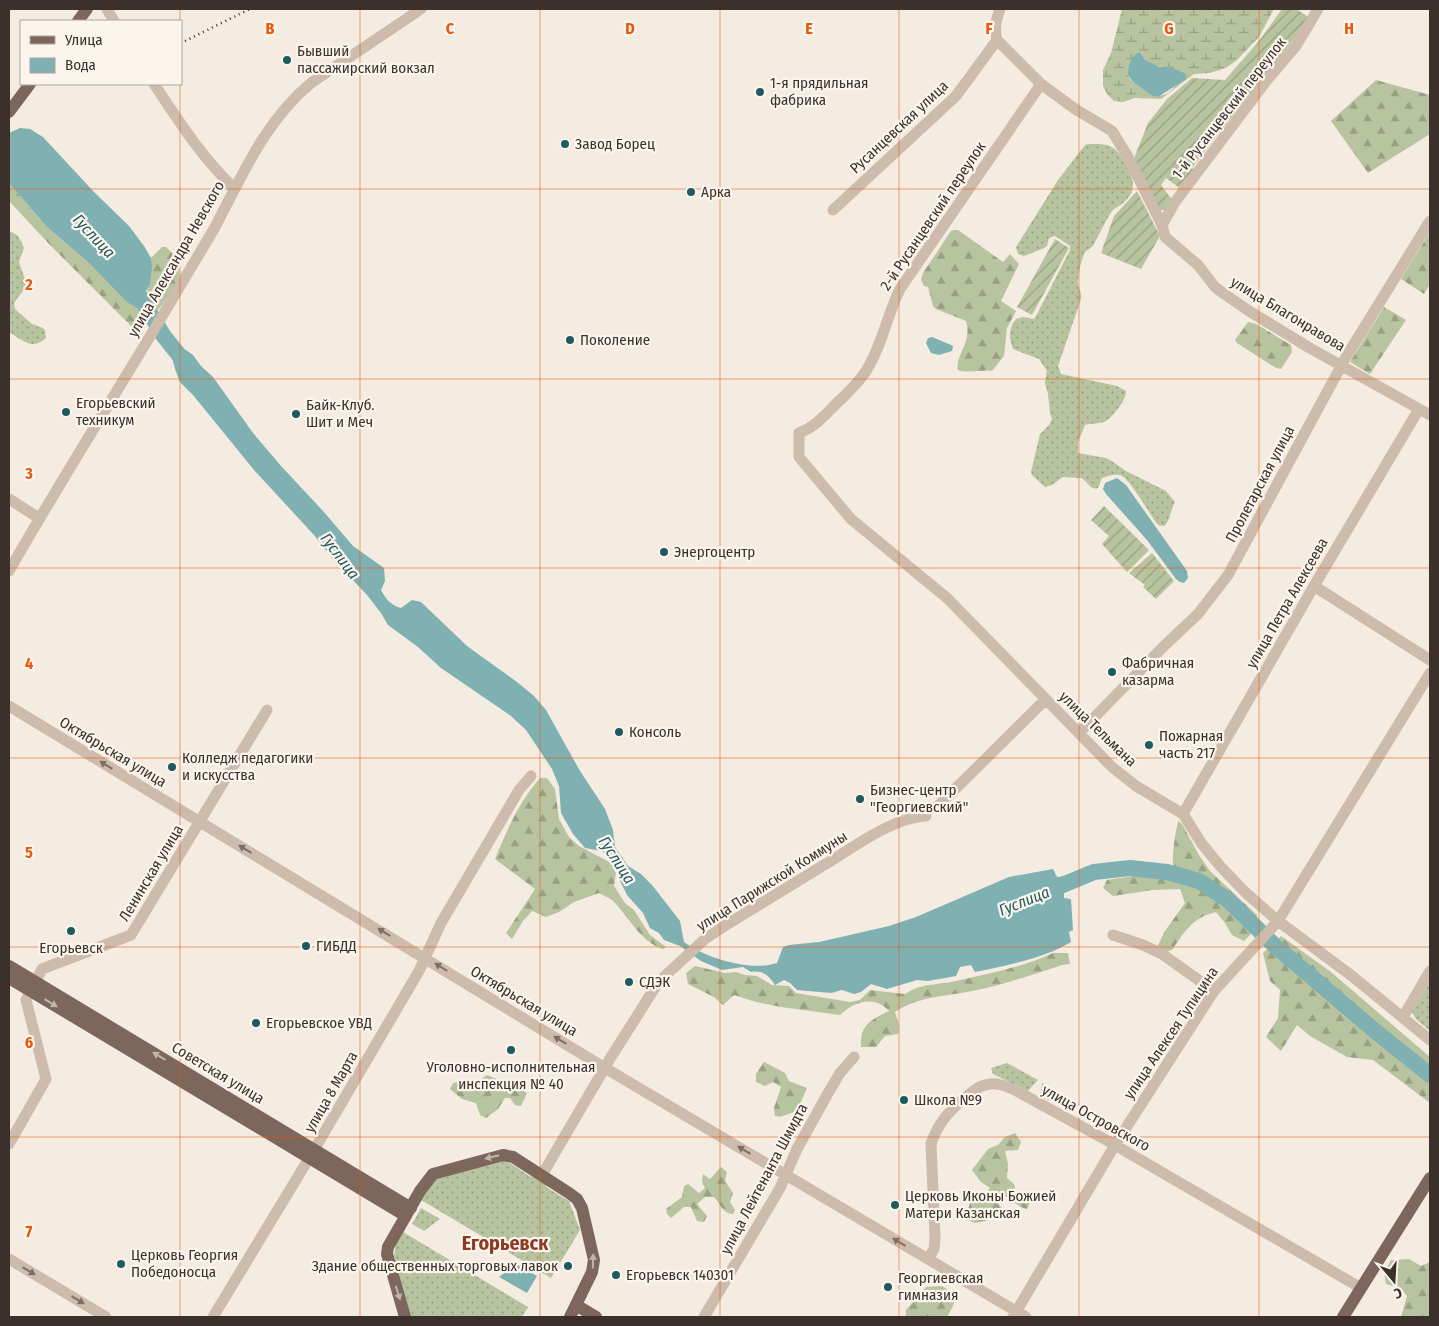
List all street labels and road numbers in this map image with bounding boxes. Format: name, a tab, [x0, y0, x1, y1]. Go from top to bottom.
street label: 1-й Русанцевский переулок	[1168, 34, 1290, 182]
street label: Русанцевская улица	[846, 77, 952, 177]
street label: 2-й Русанцевский переулок	[876, 138, 990, 294]
street label: улица Александра Невского	[124, 178, 228, 340]
street label: улица Благонравова	[1227, 273, 1349, 355]
street label: Пролетарская улица	[1222, 423, 1298, 545]
street label: улица Петра Алексеева	[1242, 535, 1332, 671]
street label: улица Тельмана	[1055, 687, 1141, 771]
street label: Октябрьская улица	[56, 713, 170, 791]
street label: Ленинская улица	[115, 821, 187, 925]
street label: улица Парижской Коммуны	[693, 827, 851, 935]
street label: Октябрьская улица	[467, 962, 581, 1040]
street label: улица Алексея Тупицина	[1120, 963, 1222, 1103]
street label: Советская улица	[169, 1038, 267, 1108]
street label: улица 8 Марта	[301, 1048, 361, 1136]
street label: улица Островского	[1039, 1081, 1153, 1155]
street label: улица Лейтенанта Шмидта	[717, 1101, 811, 1257]

